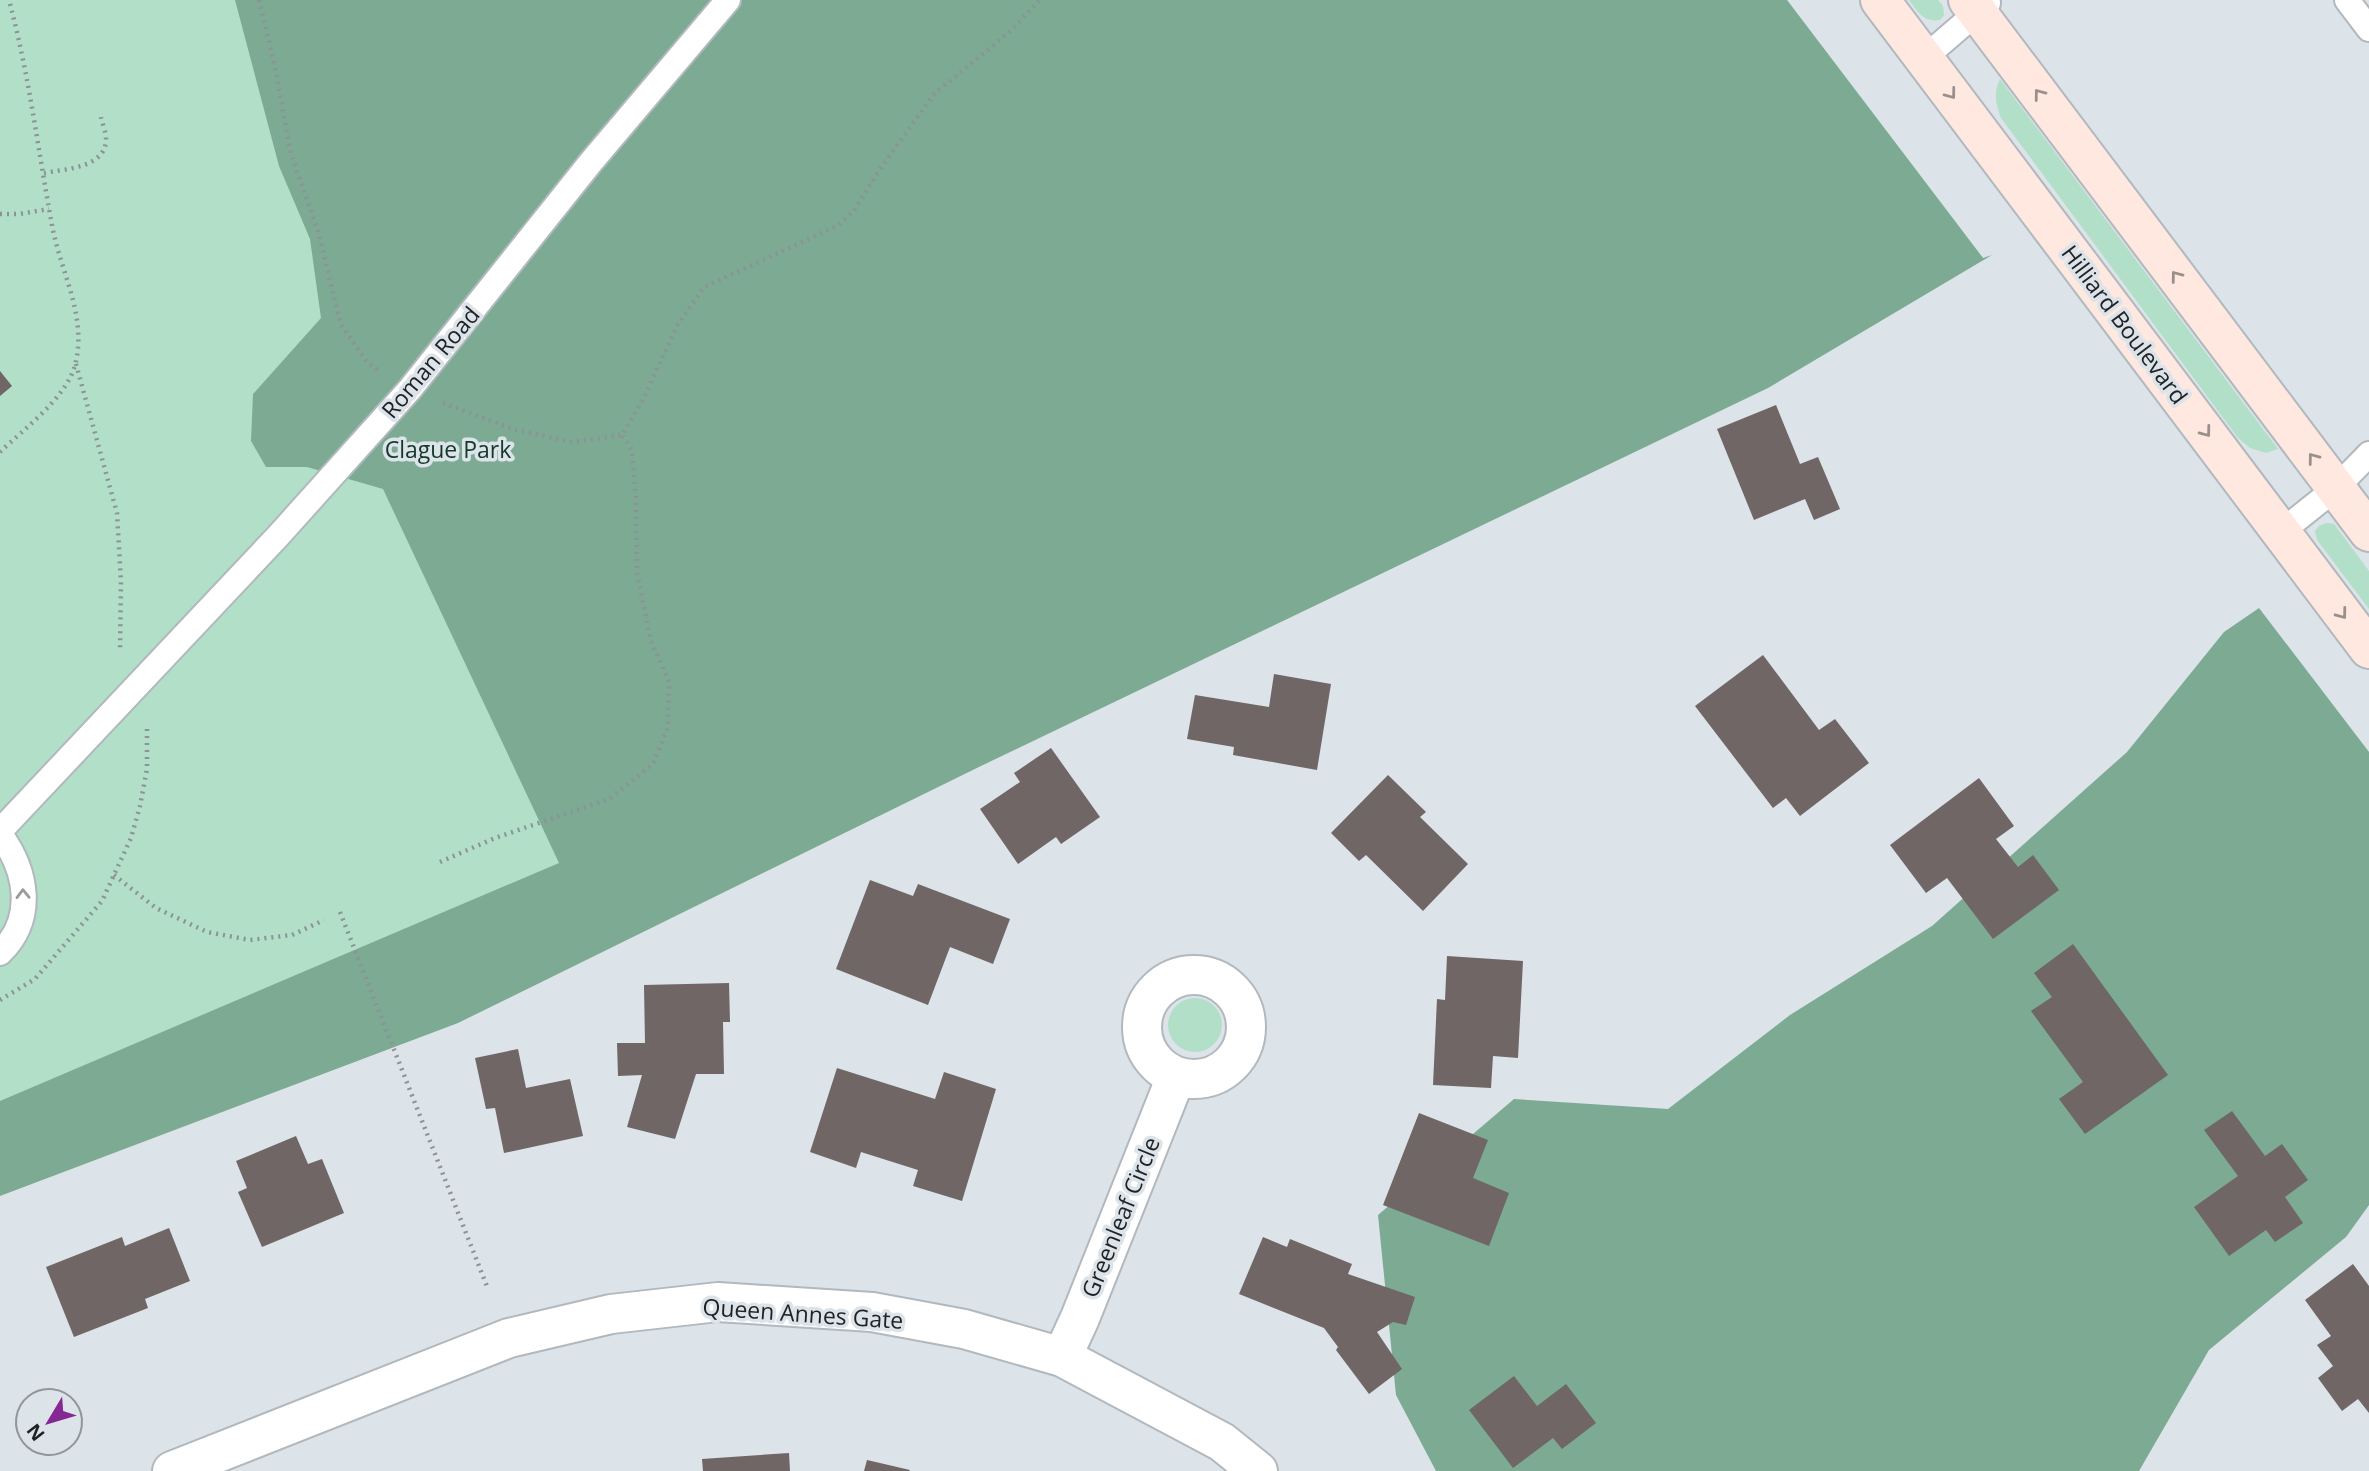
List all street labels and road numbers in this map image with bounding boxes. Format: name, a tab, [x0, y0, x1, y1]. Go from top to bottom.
street label: Hilliard Boulevard	[2055, 238, 2195, 410]
street label: Roman Road	[374, 299, 486, 425]
street label: Greenleaf Circle	[1073, 1132, 1167, 1302]
street label: Queen Annes Gate	[702, 1290, 904, 1336]

